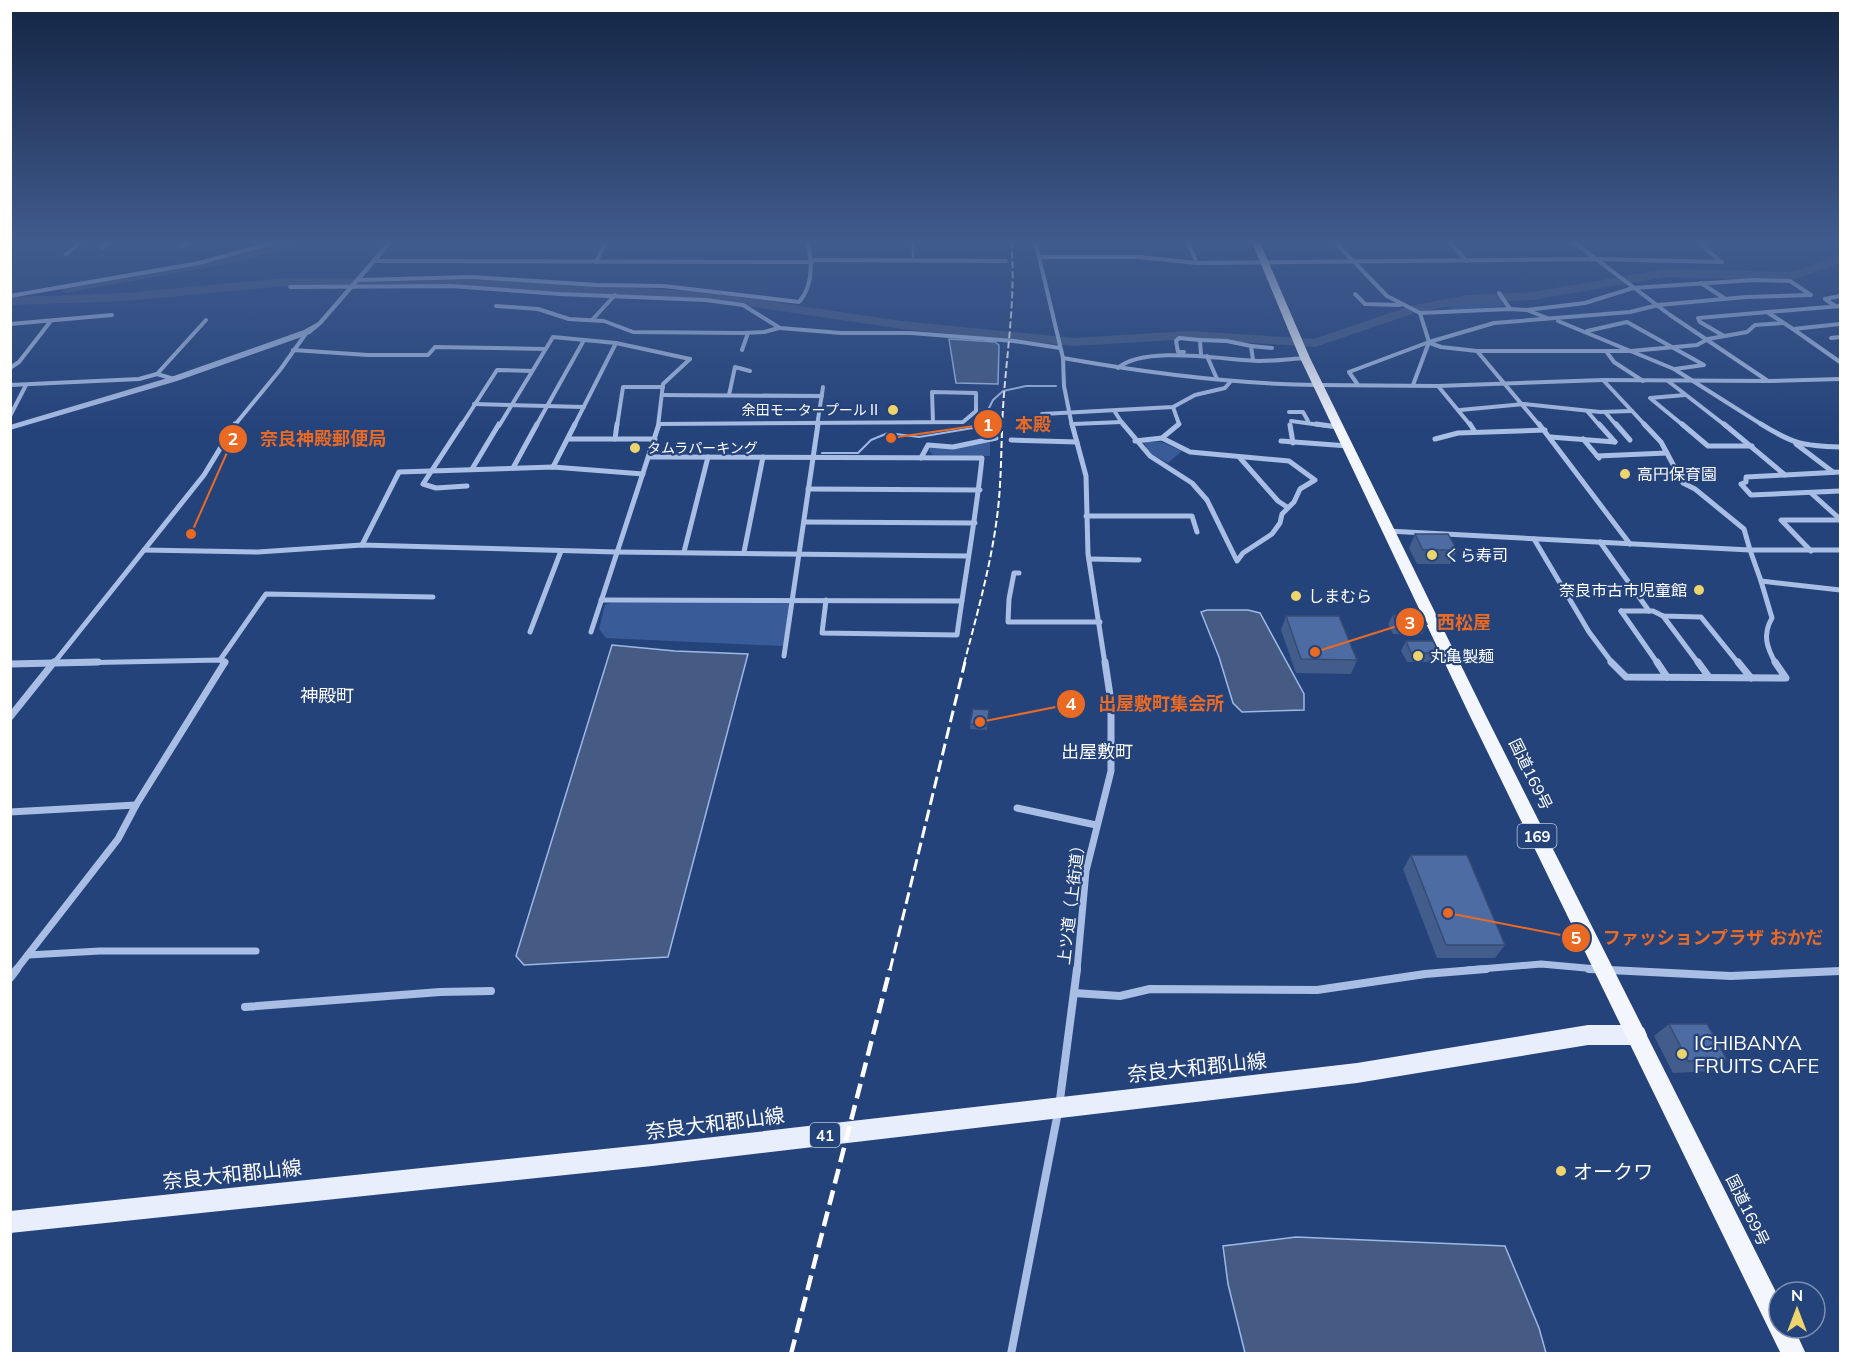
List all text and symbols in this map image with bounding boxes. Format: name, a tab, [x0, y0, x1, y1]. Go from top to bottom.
place label: 余田モータープールⅡ	[742, 401, 881, 419]
marker: 余田モータープールⅡ	[886, 403, 900, 417]
callout: 本殿	[973, 406, 1063, 442]
text: 1	[983, 413, 993, 436]
text: 本殿	[1015, 413, 1051, 436]
callout: 奈良神殿郵便局	[218, 421, 398, 457]
text: 2	[228, 427, 238, 450]
text: 奈良神殿郵便局	[260, 427, 386, 450]
place label: タムラパーキング	[647, 439, 758, 457]
marker: タムラパーキング	[628, 441, 642, 455]
place label: 高円保育園	[1637, 464, 1717, 484]
marker: 高円保育園	[1618, 467, 1632, 481]
place label: くら寿司	[1444, 545, 1508, 565]
marker: くら寿司	[1425, 548, 1439, 562]
place label: 奈良市古市児童館	[1559, 580, 1687, 600]
marker: 奈良市古市児童館	[1692, 583, 1706, 597]
place label: しまむら	[1308, 586, 1372, 606]
marker: しまむら	[1289, 589, 1303, 603]
callout: 西松屋	[1395, 604, 1503, 640]
text: 3	[1405, 611, 1415, 634]
text: 西松屋	[1437, 611, 1491, 634]
place label: 丸亀製麺	[1430, 646, 1494, 666]
marker: 丸亀製麺	[1411, 649, 1425, 663]
district label: 神殿町	[300, 684, 354, 707]
callout: 出屋敷町集会所	[1056, 686, 1236, 722]
text: 4	[1066, 692, 1077, 715]
text: 出屋敷町集会所	[1098, 692, 1224, 715]
street label: 国道169号	[1505, 735, 1557, 813]
district label: 出屋敷町	[1061, 740, 1133, 763]
road number: 169	[1518, 824, 1556, 848]
street label: 上ツ道（上街道）	[1053, 836, 1089, 966]
callout: ファッションプラザ おかだ	[1561, 920, 1836, 956]
text: 5	[1571, 926, 1582, 949]
text: ファッションプラザ おかだ	[1603, 926, 1823, 949]
place label: ICHIBANYA FRUITS CAFE	[1694, 1030, 1819, 1078]
street label: 奈良大和郡山線	[1126, 1047, 1268, 1087]
marker: ICHIBANYA FRUITS CAFE	[1675, 1047, 1689, 1061]
street label: 奈良大和郡山線	[644, 1102, 786, 1144]
road number: 41	[810, 1123, 840, 1147]
street label: 奈良大和郡山線	[161, 1154, 303, 1194]
place label: オークワ	[1573, 1159, 1653, 1184]
marker: オークワ	[1554, 1164, 1568, 1178]
street label: 国道169号	[1722, 1171, 1774, 1249]
north arrow	[1767, 1280, 1827, 1340]
text: N	[1791, 1285, 1803, 1305]

